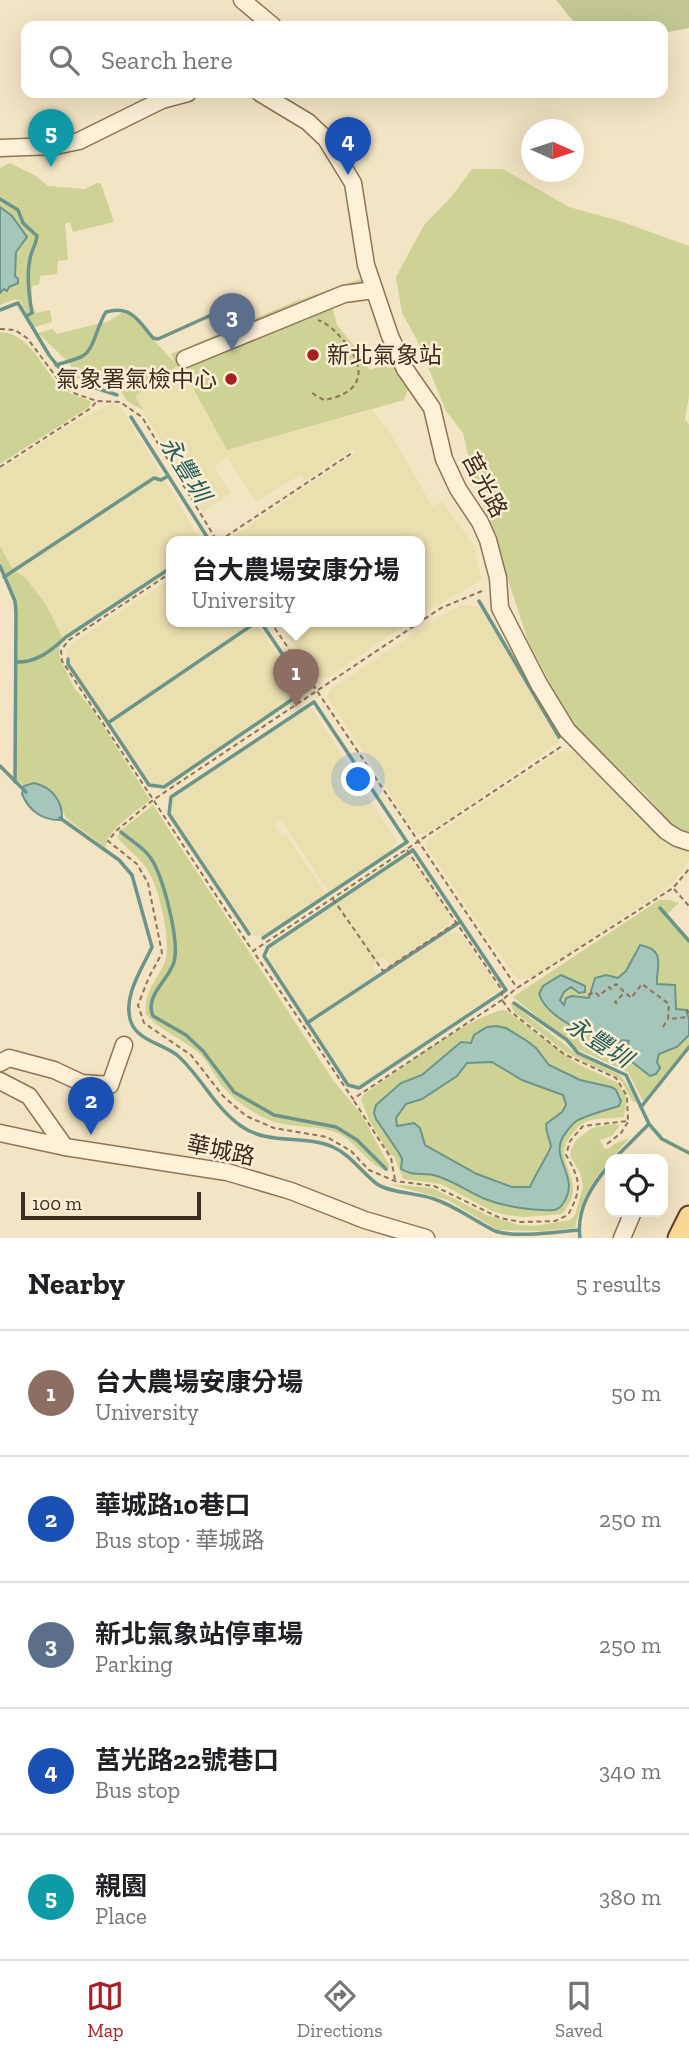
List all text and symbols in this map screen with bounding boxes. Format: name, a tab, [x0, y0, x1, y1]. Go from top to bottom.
search box	[21, 21, 668, 98]
icon: search	[45, 41, 83, 79]
text: Search here	[101, 44, 233, 76]
pin: 5	[28, 109, 74, 167]
pin: 4	[325, 117, 371, 175]
north arrow	[521, 119, 584, 182]
pin: 3	[209, 293, 255, 351]
place label: 新北氣象站	[327, 341, 442, 369]
marker: 新北氣象站	[305, 347, 321, 363]
place label: 氣象署氣檢中心	[56, 365, 217, 393]
marker: 氣象署氣檢中心	[223, 371, 239, 387]
water label: 永豐圳	[154, 431, 218, 509]
street label: 莒光路	[456, 448, 514, 522]
popup	[166, 536, 425, 627]
text: 台大農場安康分場	[191, 554, 400, 586]
text: University	[191, 586, 295, 614]
pin: 1	[273, 649, 319, 707]
your location	[341, 762, 375, 796]
water label: 永豐圳	[561, 1010, 640, 1075]
pin: 2	[68, 1077, 114, 1135]
street label: 華城路	[184, 1129, 258, 1171]
map controls	[605, 1154, 668, 1217]
button: locate	[605, 1154, 668, 1217]
scale bar	[21, 1189, 201, 1221]
text: 100 m	[32, 1192, 82, 1215]
text: Nearby	[28, 1266, 125, 1302]
text: 5 results	[576, 1270, 661, 1298]
text: 台大農場安康分場	[95, 1366, 303, 1398]
text: 1	[46, 1379, 56, 1407]
text: 50 m	[611, 1379, 661, 1407]
text: University	[95, 1398, 199, 1426]
text: 華城路10巷口	[95, 1489, 250, 1521]
text: 2	[45, 1505, 57, 1533]
text: 250 m	[599, 1505, 661, 1533]
text: Bus stop · 華城路	[95, 1526, 265, 1554]
text: 新北氣象站停車場	[95, 1618, 303, 1650]
text: 3	[45, 1631, 57, 1659]
text: 250 m	[599, 1631, 661, 1659]
text: Parking	[95, 1650, 173, 1678]
text: 莒光路22號巷口	[95, 1744, 279, 1776]
text: 4	[44, 1757, 58, 1785]
text: 340 m	[599, 1757, 661, 1785]
text: Bus stop	[95, 1776, 180, 1804]
text: 親園	[95, 1870, 147, 1902]
text: 5	[45, 1883, 57, 1911]
text: 380 m	[599, 1883, 661, 1911]
text: Place	[95, 1902, 147, 1930]
tab: Map	[86, 1977, 124, 2042]
tab: Directions	[297, 1977, 383, 2042]
tab: Saved	[555, 1977, 603, 2042]

